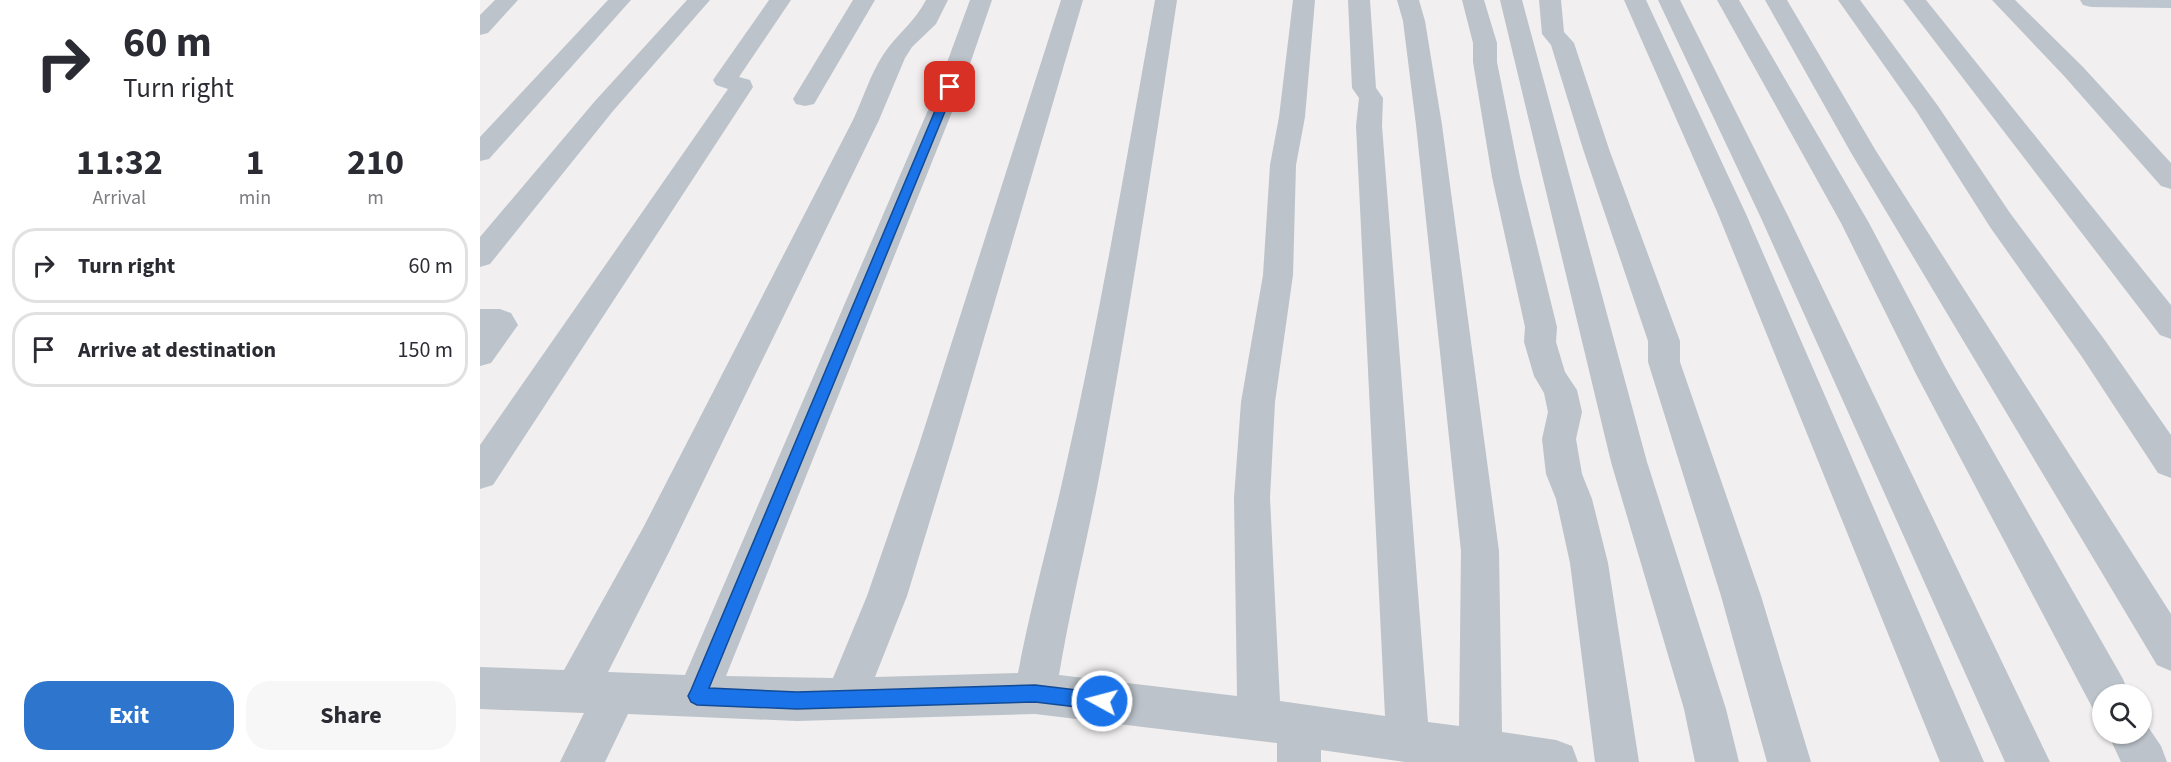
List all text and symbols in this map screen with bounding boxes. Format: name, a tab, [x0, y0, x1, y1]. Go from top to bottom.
text: 60 m	[123, 13, 212, 73]
icon: right	[24, 24, 102, 102]
pin	[924, 61, 975, 112]
text: Turn right	[123, 69, 234, 108]
icon: arrive	[933, 70, 966, 103]
text: 11:32	[76, 137, 163, 188]
text: 1	[245, 137, 264, 188]
text: 210	[347, 137, 404, 188]
text: Arrival	[92, 184, 146, 212]
text: min	[239, 184, 271, 212]
text: m	[367, 184, 384, 212]
icon: right	[27, 249, 60, 282]
text: Turn right	[78, 250, 175, 282]
text: 60 m	[408, 250, 453, 282]
icon: arrive	[27, 333, 60, 366]
text: Arrive at destination	[78, 334, 276, 366]
text: 150 m	[398, 334, 453, 366]
position arrow	[1070, 669, 1134, 733]
button: Exit	[24, 681, 234, 750]
button: Share	[246, 681, 456, 750]
map controls	[2092, 684, 2152, 744]
button: search	[2092, 684, 2152, 744]

